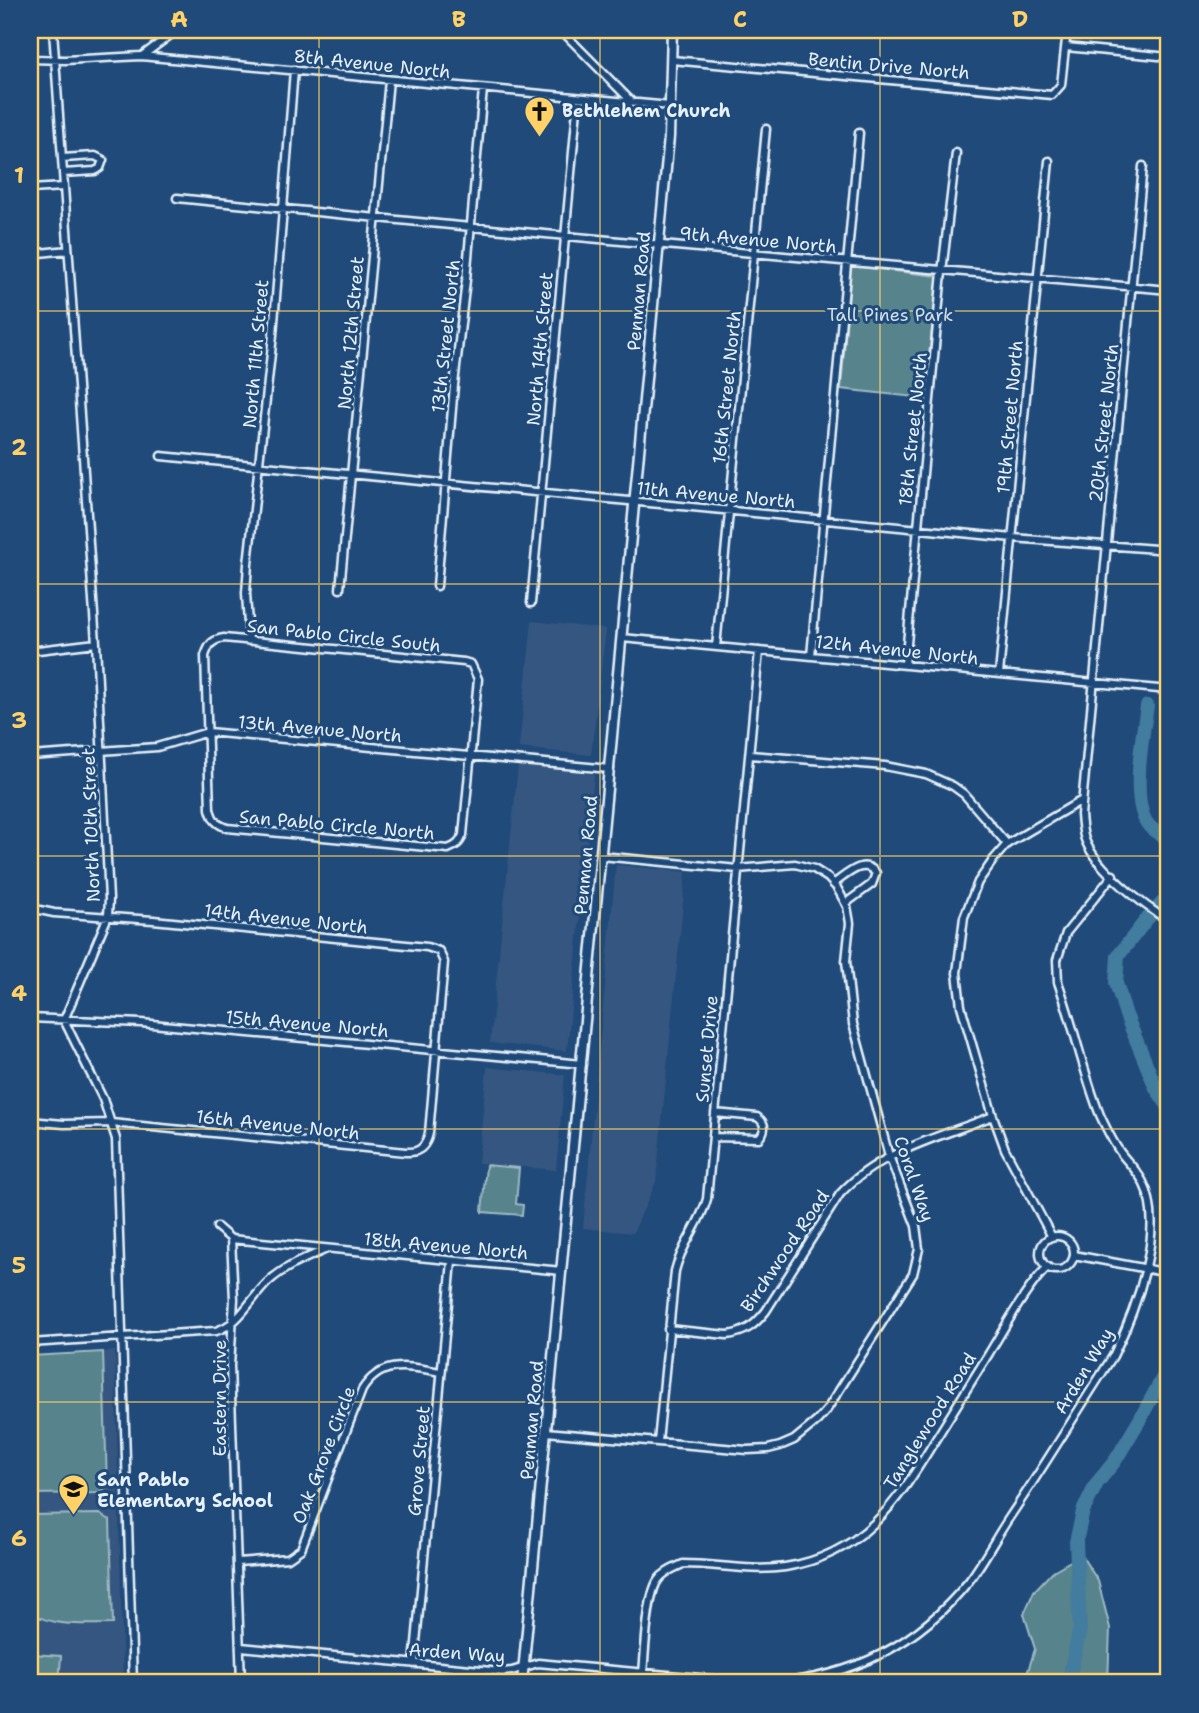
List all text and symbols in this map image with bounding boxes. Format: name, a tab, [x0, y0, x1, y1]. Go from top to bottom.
text: A	[170, 4, 188, 34]
text: B	[452, 4, 466, 34]
text: C	[733, 4, 747, 34]
text: D	[1012, 4, 1028, 34]
street label: 8th Avenue North	[292, 44, 452, 84]
street label: Bentin Drive North	[807, 47, 971, 85]
church icon: Bethlehem Church	[522, 94, 556, 138]
place label: Bethlehem Church	[562, 99, 731, 123]
text: 1	[14, 160, 24, 190]
street label: 9th Avenue North	[678, 221, 838, 259]
street label: Penman Road	[622, 230, 656, 352]
street label: North 12th Street	[332, 255, 370, 411]
street label: 13th Street North	[426, 258, 466, 414]
street label: North 14th Street	[521, 271, 559, 427]
street label: North 11th Street	[238, 279, 274, 429]
park label: Tall Pines Park	[827, 303, 953, 327]
street label: 16th Street North	[707, 309, 747, 465]
street label: 19th Street North	[991, 339, 1029, 495]
street label: 20th Street North	[1084, 342, 1124, 504]
street label: 18th Street North	[893, 351, 933, 507]
text: 2	[11, 432, 27, 462]
street label: 11th Avenue North	[635, 476, 797, 514]
street label: San Pablo Circle South	[246, 614, 442, 658]
street label: 12th Avenue North	[814, 629, 980, 671]
text: 3	[11, 705, 27, 735]
street label: 13th Avenue North	[237, 710, 403, 748]
street label: North 10th Street	[76, 747, 106, 903]
street label: Penman Road	[569, 794, 603, 916]
street label: San Pablo Circle North	[238, 805, 436, 845]
street label: 14th Avenue North	[203, 898, 369, 940]
text: 4	[11, 978, 27, 1008]
street label: Sunset Drive	[690, 994, 724, 1104]
street label: 15th Avenue North	[224, 1005, 390, 1043]
street label: 16th Avenue North	[195, 1104, 361, 1146]
street label: Coral Way	[888, 1133, 940, 1225]
street label: Birchwood Road	[735, 1185, 835, 1317]
street label: 18th Avenue North	[363, 1227, 529, 1265]
text: 5	[12, 1250, 26, 1280]
street label: Arden Way	[1049, 1323, 1119, 1419]
street label: Eastern Drive	[208, 1340, 232, 1456]
street label: Tanglewood Road	[878, 1348, 982, 1494]
street label: Penman Road	[515, 1359, 549, 1481]
street label: Oak Grove Circle	[287, 1383, 361, 1527]
street label: Grove Street	[402, 1405, 436, 1517]
place label: San Pablo Elementary School	[97, 1468, 273, 1513]
school or university icon: San Pablo Elementary School	[57, 1473, 91, 1517]
text: 6	[11, 1523, 27, 1553]
street label: Arden Way	[408, 1638, 506, 1668]

